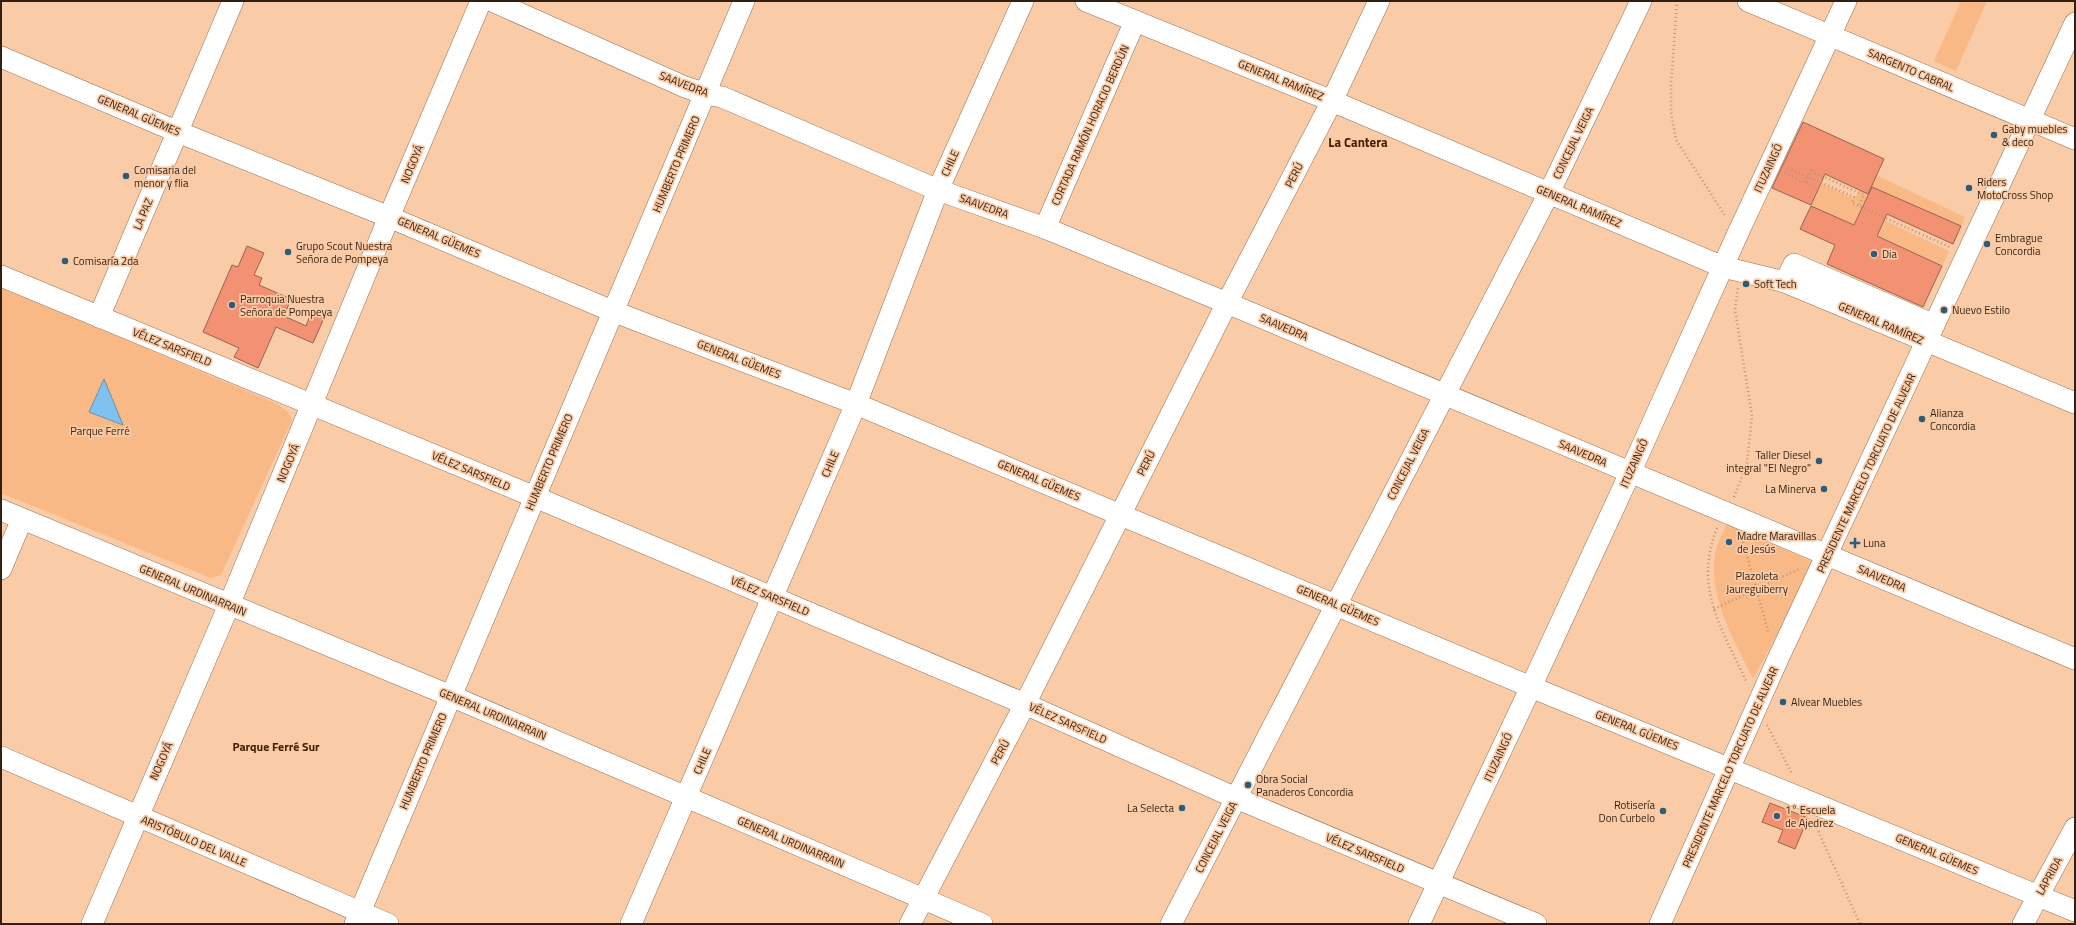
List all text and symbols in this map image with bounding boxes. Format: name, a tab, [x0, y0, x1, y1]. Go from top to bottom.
street label: CORTADA RAMÓN HORACIO BERDÚN	[1047, 42, 1133, 208]
street label: SARGENTO CABRAL	[1865, 45, 1957, 96]
street label: GENERAL RAMÍREZ	[1236, 55, 1326, 105]
street label: SAAVEDRA	[657, 67, 711, 101]
street label: GENERAL GÜEMES	[95, 90, 183, 140]
street label: CONCEJAL VEIGA	[1549, 104, 1598, 182]
street label: HUMBERTO PRIMERO	[648, 113, 704, 215]
place label: Gaby muebles & deco	[2002, 121, 2067, 150]
marker: Gaby muebles & deco	[1989, 130, 1999, 140]
district label: La Cantera	[1328, 132, 1388, 152]
street label: ITUZAINGÓ	[1750, 141, 1786, 195]
street label: NOGOYÁ	[397, 142, 427, 186]
street label: CHILE	[937, 147, 963, 179]
street label: PERÚ	[1281, 160, 1307, 190]
place label: Comisaria del menor y flia	[134, 162, 196, 191]
marker: Comisaria del menor y flia	[121, 171, 131, 181]
place label: Riders MotoCross Shop	[1977, 174, 2053, 203]
street label: GENERAL RAMÍREZ	[1534, 181, 1624, 231]
marker: Riders MotoCross Shop	[1964, 183, 1974, 193]
street label: SAAVEDRA	[957, 190, 1011, 222]
street label: LA PAZ	[129, 196, 157, 232]
street label: GENERAL GÜEMES	[395, 212, 483, 262]
place label: Embrague Concordia	[1995, 230, 2043, 259]
place label: Grupo Scout Nuestra Señora de Pompeya	[296, 238, 393, 267]
marker: Embrague Concordia	[1982, 239, 1992, 249]
place label: Dia	[1882, 246, 1898, 262]
marker: Grupo Scout Nuestra Señora de Pompeya	[283, 247, 293, 257]
marker: Dia	[1869, 249, 1879, 259]
place label: Comisaría 2da	[73, 253, 139, 269]
marker: Comisaría 2da	[60, 256, 70, 266]
place label: Soft Tech	[1754, 276, 1797, 292]
marker: Soft Tech	[1741, 279, 1751, 289]
place label: Parroquia Nuestra Señora de Pompeya	[240, 291, 333, 320]
street label: GENERAL RAMÍREZ	[1836, 298, 1926, 348]
marker: Parroquia Nuestra Señora de Pompeya	[227, 300, 237, 310]
place label: Nuevo Estilo	[1952, 302, 2010, 318]
marker: Nuevo Estilo	[1939, 305, 1949, 315]
street label: SAAVEDRA	[1257, 310, 1311, 345]
street label: VÉLEZ SARSFIELD	[130, 324, 214, 370]
street label: GENERAL GÜEMES	[695, 336, 783, 382]
street label: PRESIDENTE MARCELO TORCUATO DE ALVEAR	[1813, 370, 1920, 576]
place label: Alianza Concordia	[1930, 405, 1976, 434]
street label: HUMBERTO PRIMERO	[521, 411, 577, 513]
marker: Alianza Concordia	[1917, 414, 1927, 424]
park label: Parque Ferré	[70, 423, 130, 439]
street label: CONCEJAL VEIGA	[1383, 425, 1433, 503]
street label: SAAVEDRA	[1556, 436, 1610, 471]
street label: ITUZAINGÓ	[1616, 436, 1652, 490]
street label: NOGOYÁ	[273, 441, 303, 485]
street label: VÉLEZ SARSFIELD	[429, 447, 513, 495]
place label: Taller Diesel integral "El Negro"	[1726, 447, 1811, 476]
street label: CHILE	[817, 448, 843, 480]
street label: PERÚ	[1133, 448, 1159, 478]
street label: GENERAL GÜEMES	[995, 455, 1083, 505]
marker: Taller Diesel integral "El Negro"	[1814, 456, 1824, 466]
place label: La Minerva	[1765, 481, 1816, 497]
marker: La Minerva	[1819, 484, 1829, 494]
place label: Madre Maravillas de Jesús	[1737, 528, 1817, 557]
place label: Luna	[1863, 535, 1886, 551]
marker: Madre Maravillas de Jesús	[1724, 537, 1734, 547]
marker: Luna	[1850, 538, 1860, 548]
street label: GENERAL URDINARRAIN	[137, 560, 249, 620]
street label: SAAVEDRA	[1855, 561, 1909, 596]
park label: Plazoleta Jaureguiberry	[1726, 568, 1789, 597]
street label: VÉLEZ SARSFIELD	[728, 572, 812, 620]
street label: GENERAL GÜEMES	[1294, 580, 1382, 630]
street label: PRESIDENTE MARCELO TORCUATO DE ALVEAR	[1678, 664, 1782, 870]
street label: GENERAL URDINARRAIN	[437, 684, 549, 744]
place label: Alvear Muebles	[1791, 694, 1862, 710]
marker: Alvear Muebles	[1778, 697, 1788, 707]
street label: VÉLEZ SARSFIELD	[1026, 699, 1110, 747]
street label: GENERAL GÜEMES	[1593, 706, 1681, 754]
street label: HUMBERTO PRIMERO	[395, 710, 451, 812]
street label: ITUZAINGÓ	[1480, 730, 1516, 784]
district label: Parque Ferré Sur	[232, 737, 320, 756]
street label: PERÚ	[987, 737, 1013, 767]
street label: NOGOYÁ	[145, 739, 177, 783]
street label: CHILE	[689, 745, 715, 777]
place label: Obra Social Panaderos Concordia	[1256, 771, 1354, 800]
marker: Obra Social Panaderos Concordia	[1243, 780, 1253, 790]
place label: Rotisería Don Curbelo	[1599, 797, 1655, 826]
street label: CONCEJAL VEIGA	[1191, 798, 1241, 876]
place label: La Selecta	[1127, 800, 1174, 816]
place label: 1° Escuela de Ajedrez	[1785, 802, 1836, 831]
marker: La Selecta	[1177, 803, 1187, 813]
marker: Rotisería Don Curbelo	[1658, 806, 1668, 816]
street label: ARISTÓBULO DEL VALLE	[139, 811, 249, 871]
marker: 1° Escuela de Ajedrez	[1772, 811, 1782, 821]
street label: GENERAL URDINARRAIN	[735, 812, 847, 872]
street label: VÉLEZ SARSFIELD	[1323, 829, 1407, 877]
street label: GENERAL GÜEMES	[1893, 829, 1981, 879]
street label: LAPRIDA	[2032, 854, 2066, 898]

